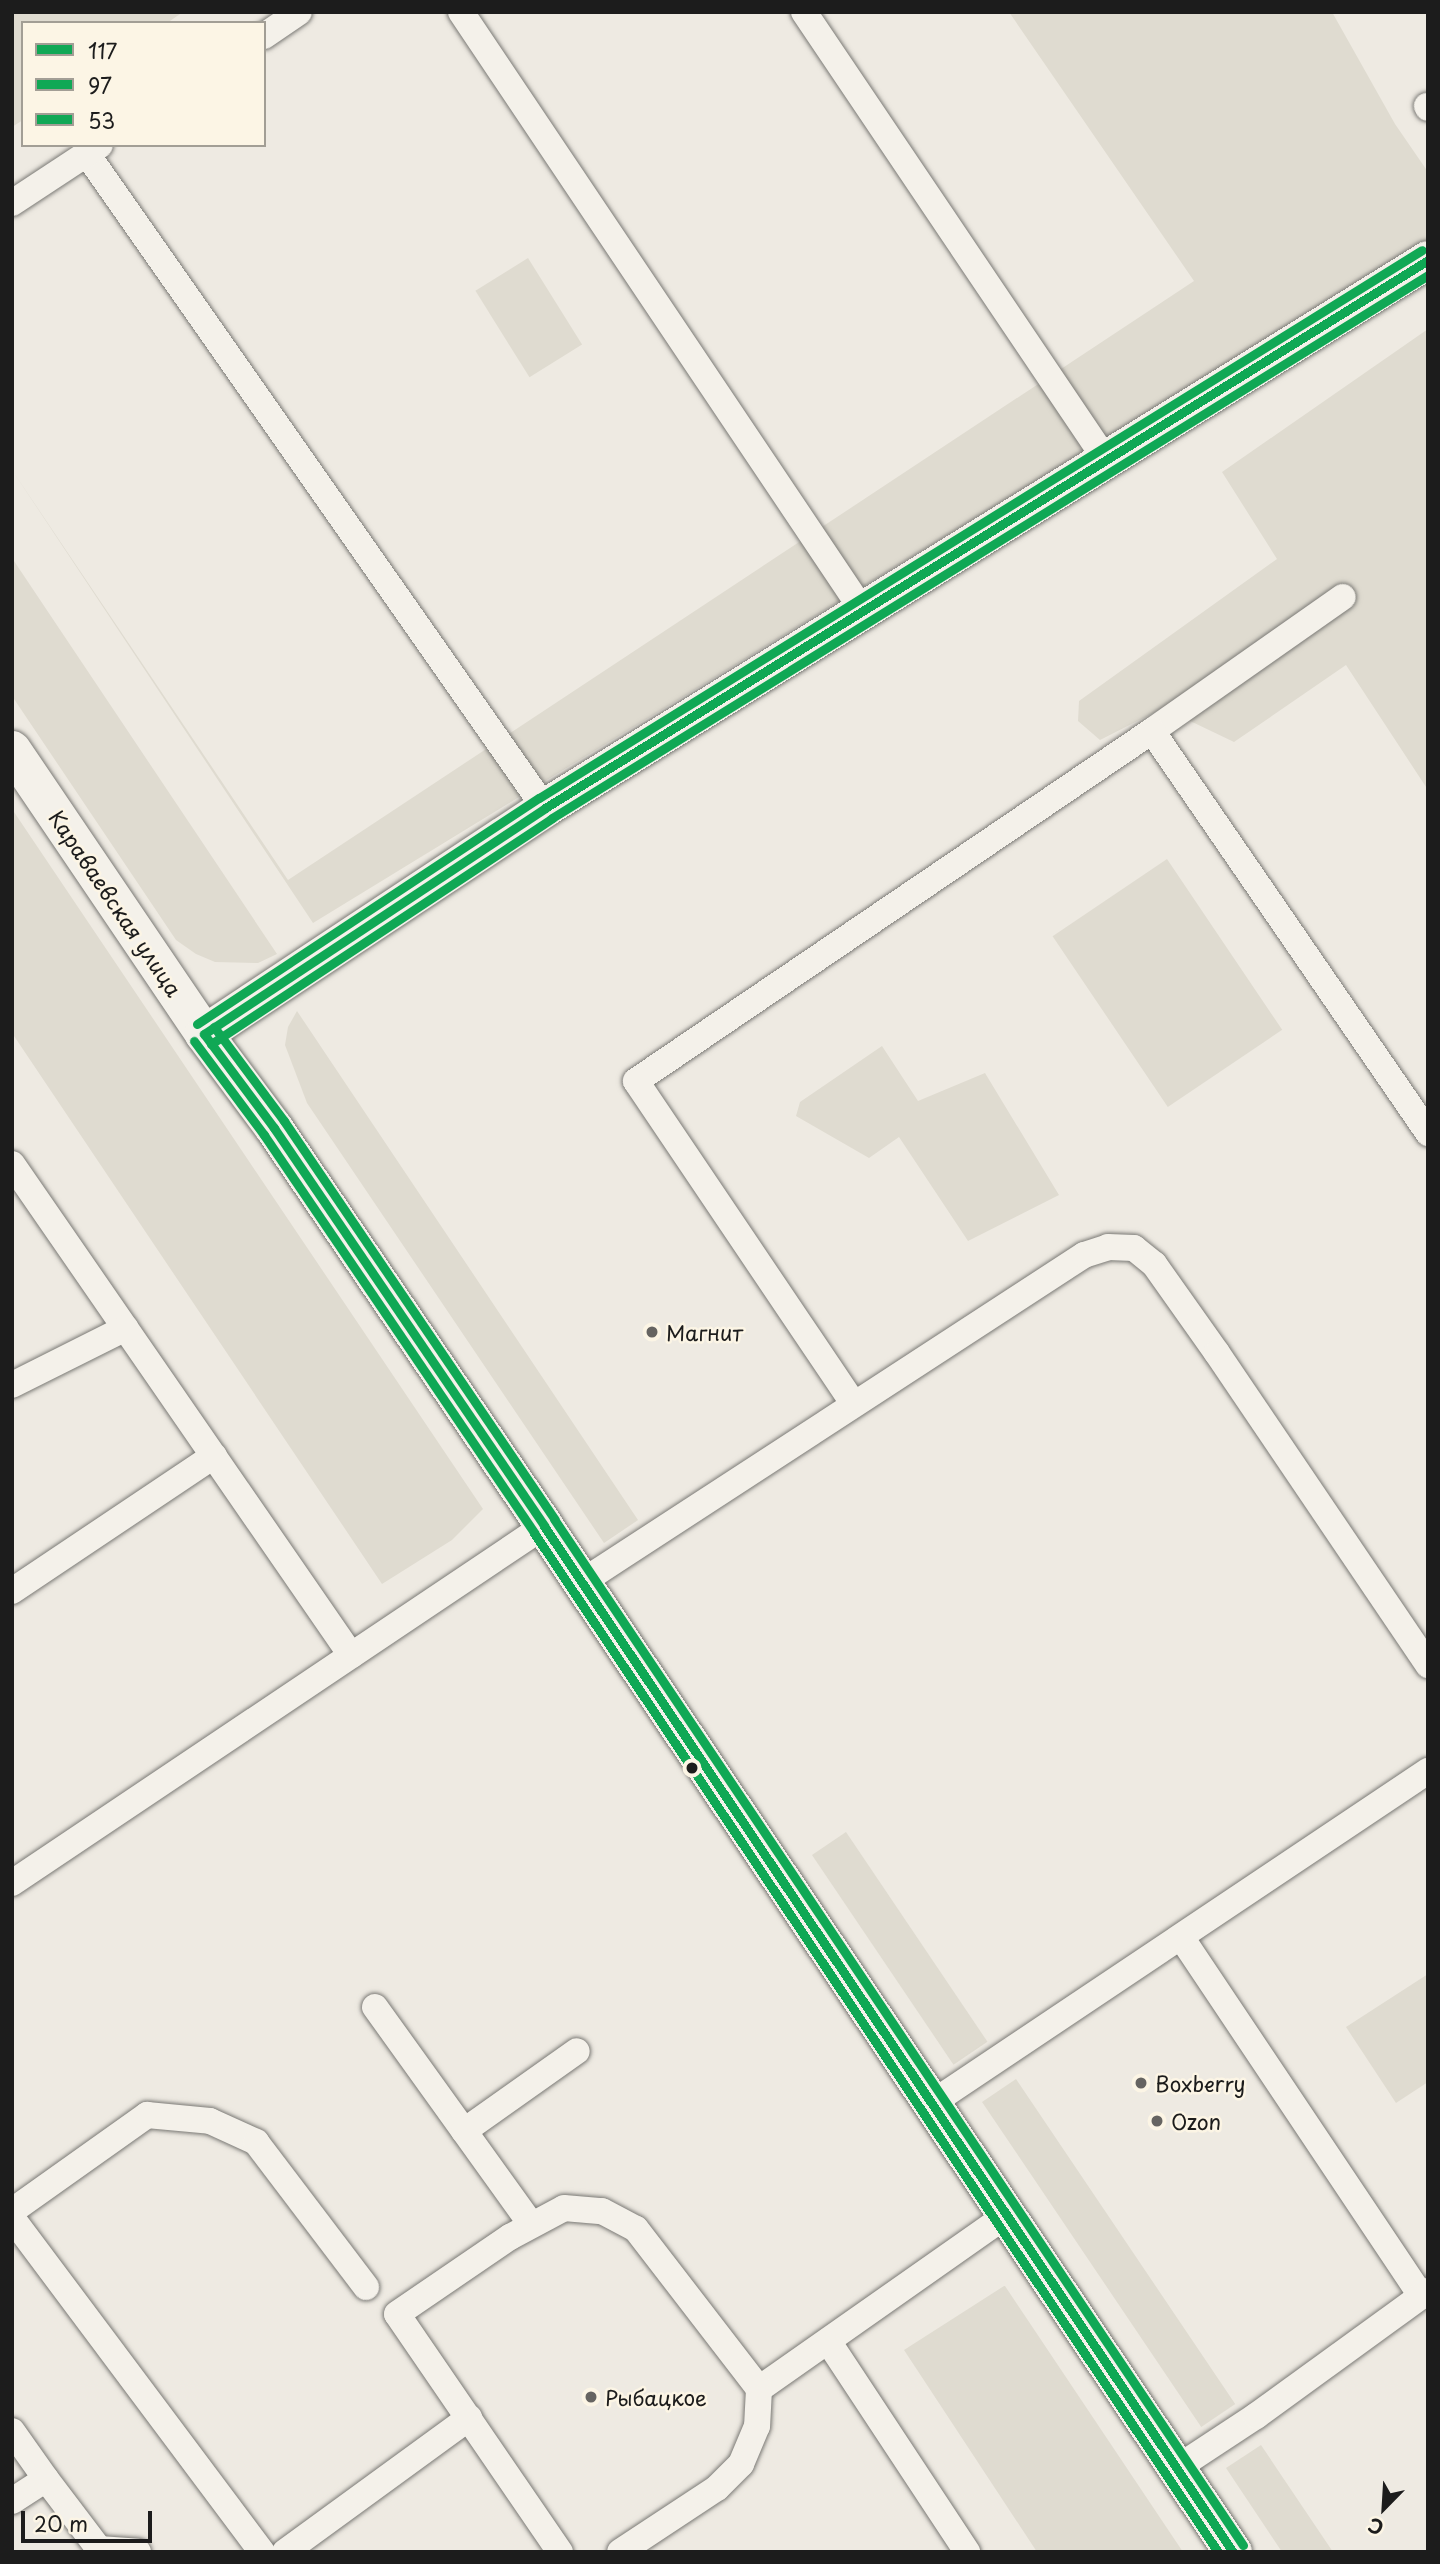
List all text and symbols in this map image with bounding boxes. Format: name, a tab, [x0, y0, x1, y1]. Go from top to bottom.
legend	[21, 21, 266, 147]
text: 117	[88, 34, 117, 66]
text: 97	[88, 69, 112, 101]
text: 53	[88, 104, 115, 136]
street label: Караваевская улица	[44, 805, 188, 1001]
place label: Магнит	[666, 1319, 743, 1345]
marker: Магнит	[644, 1324, 660, 1340]
unlabelled marker	[685, 1761, 699, 1775]
place label: Boxberry	[1155, 2070, 1246, 2096]
marker: Boxberry	[1133, 2075, 1149, 2091]
place label: Ozon	[1171, 2108, 1221, 2134]
marker: Ozon	[1149, 2113, 1165, 2129]
place label: Рыбацкое	[605, 2384, 707, 2410]
marker: Рыбацкое	[583, 2389, 599, 2405]
north arrow	[1349, 2473, 1419, 2543]
scale bar	[24, 2498, 156, 2542]
text: 20 m	[34, 2507, 88, 2539]
text: С	[1363, 2511, 1388, 2543]

